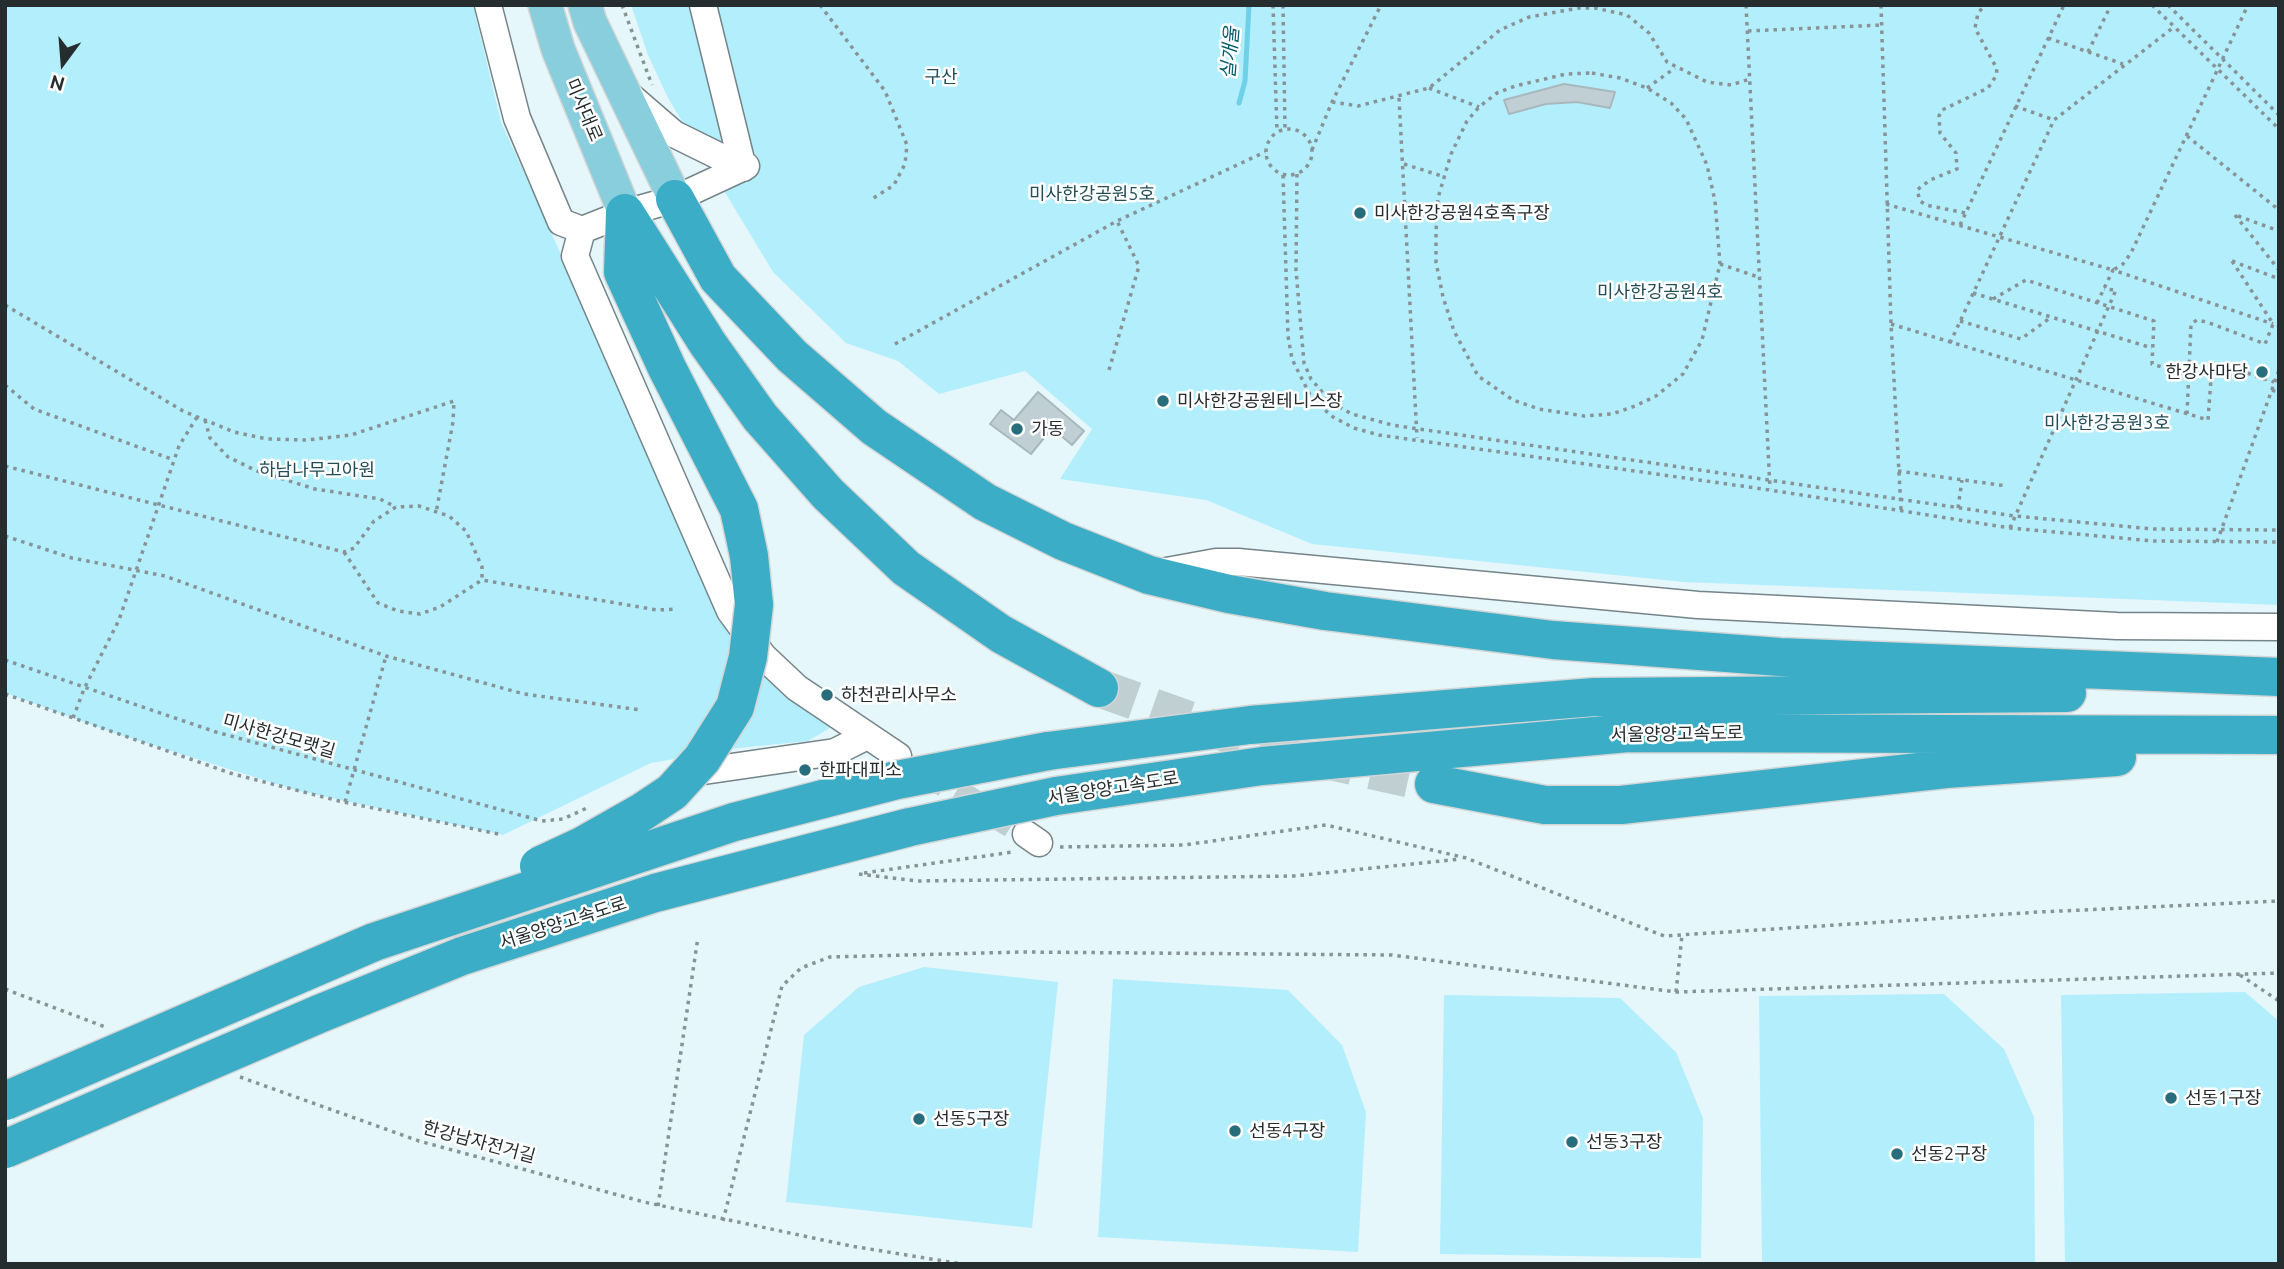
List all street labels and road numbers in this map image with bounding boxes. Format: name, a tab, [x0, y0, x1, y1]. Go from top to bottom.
street label: 미사대로	[561, 75, 607, 145]
street label: 미사한강모랫길	[220, 710, 338, 762]
street label: 서울양양고속도로	[1611, 722, 1743, 746]
street label: 서울양양고속도로	[1046, 767, 1180, 809]
street label: 서울양양고속도로	[497, 892, 629, 954]
street label: 한강남자전거길	[420, 1117, 538, 1167]

